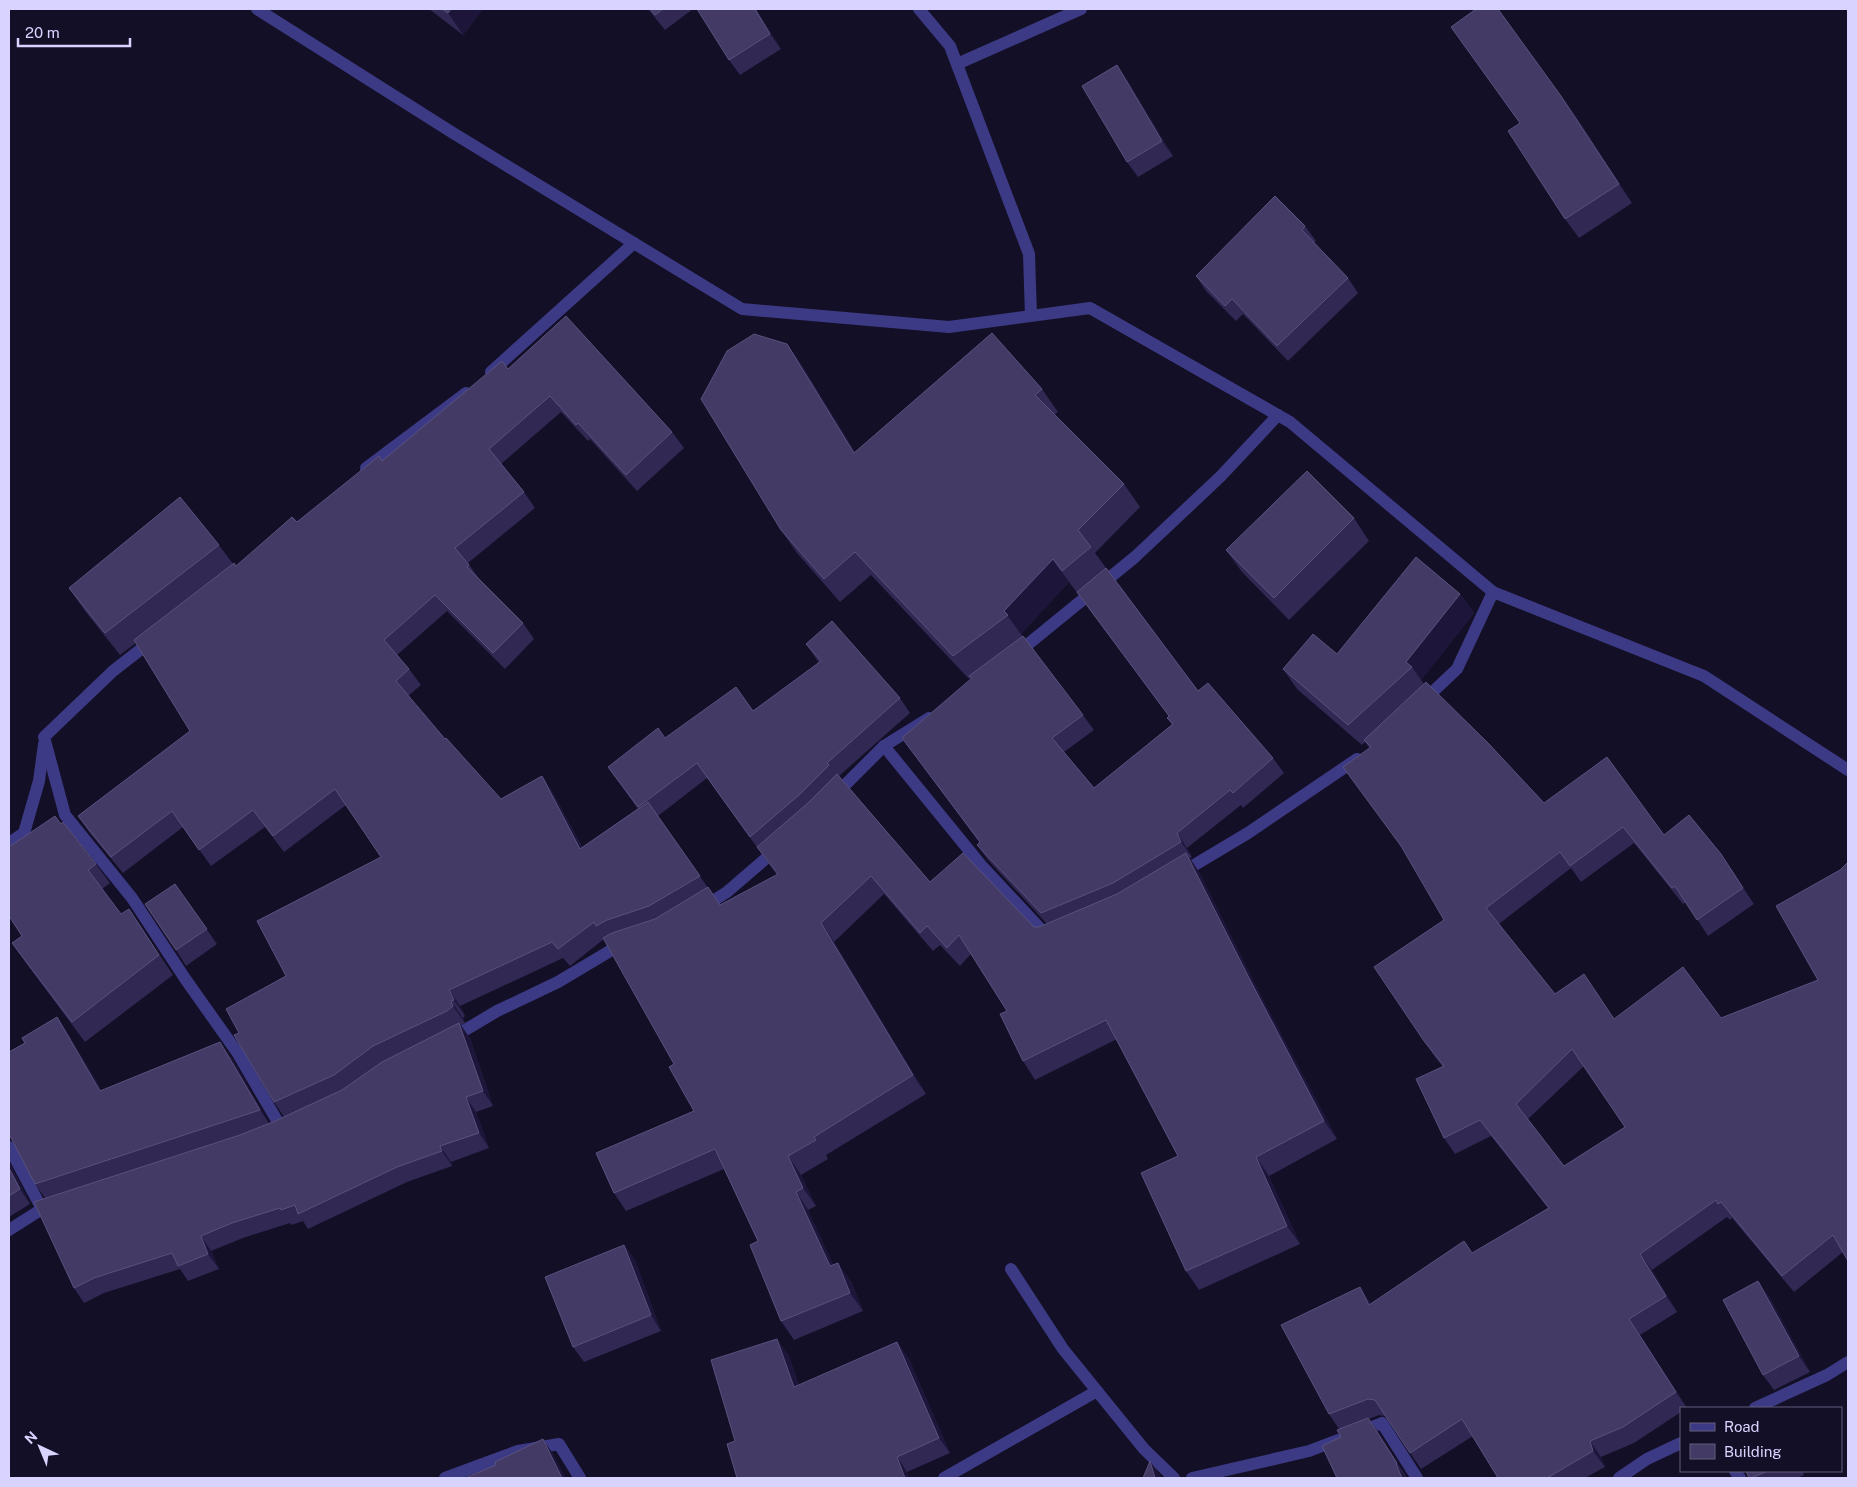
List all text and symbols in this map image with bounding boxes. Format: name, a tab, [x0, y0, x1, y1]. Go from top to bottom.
scale bar	[18, 15, 130, 47]
text: 20 m	[25, 24, 60, 41]
legend	[1680, 1407, 1842, 1472]
text: Road	[1724, 1418, 1760, 1435]
north arrow	[15, 1422, 65, 1472]
text: N	[21, 1428, 40, 1447]
text: Building	[1724, 1443, 1782, 1460]

